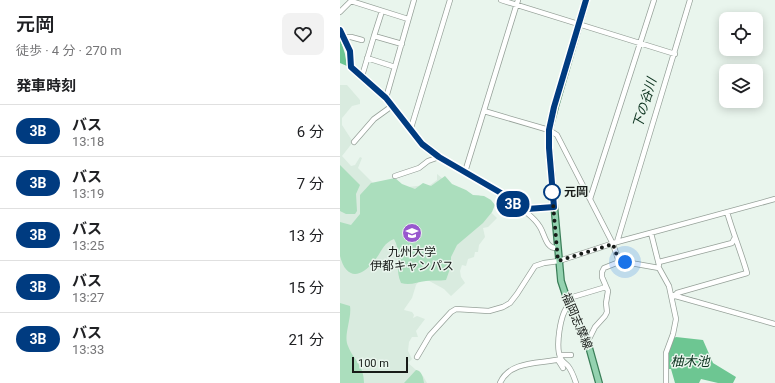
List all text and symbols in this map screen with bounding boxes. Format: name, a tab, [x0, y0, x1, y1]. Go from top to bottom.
map controls	[719, 12, 763, 108]
button: locate	[719, 12, 763, 56]
text: 元岡	[16, 13, 54, 36]
button: heart	[282, 13, 324, 55]
text: 徒歩 · 4 分 · 270 m	[16, 43, 122, 58]
button: layers	[719, 64, 763, 108]
water label: 下の谷川	[630, 74, 660, 130]
text: 発車時刻	[16, 77, 76, 95]
text: バス	[72, 116, 102, 134]
text: 3B	[30, 123, 46, 139]
text: 6 分	[297, 123, 324, 141]
text: 13:18	[72, 134, 104, 149]
text: バス	[72, 168, 102, 186]
text: 3B	[30, 175, 46, 191]
text: 7 分	[297, 175, 324, 193]
marker: 元岡	[543, 183, 561, 201]
place label: 元岡	[564, 185, 588, 199]
text: 13:19	[72, 186, 104, 201]
line badge: 3B	[495, 191, 531, 217]
text: 3B	[505, 196, 521, 212]
text: バス	[72, 220, 102, 238]
school or university icon: 九州大学 伊都キャンパス	[401, 222, 423, 244]
text: 3B	[30, 227, 46, 243]
text: 13 分	[288, 227, 324, 245]
text: 13:25	[72, 238, 104, 253]
place label: 九州大学 伊都キャンパス	[370, 245, 454, 273]
your location	[615, 252, 635, 272]
text: バス	[72, 272, 102, 290]
text: 3B	[30, 279, 46, 295]
text: 15 分	[288, 279, 324, 297]
text: 13:27	[72, 290, 104, 305]
street label: 福岡志摩線	[559, 291, 595, 351]
text: バス	[72, 324, 102, 342]
text: 3B	[30, 331, 46, 347]
text: 21 分	[288, 331, 324, 349]
text: 13:33	[72, 342, 104, 357]
water label: 柚木池	[670, 354, 711, 369]
scale bar	[352, 355, 408, 374]
text: 100 m	[358, 357, 389, 370]

